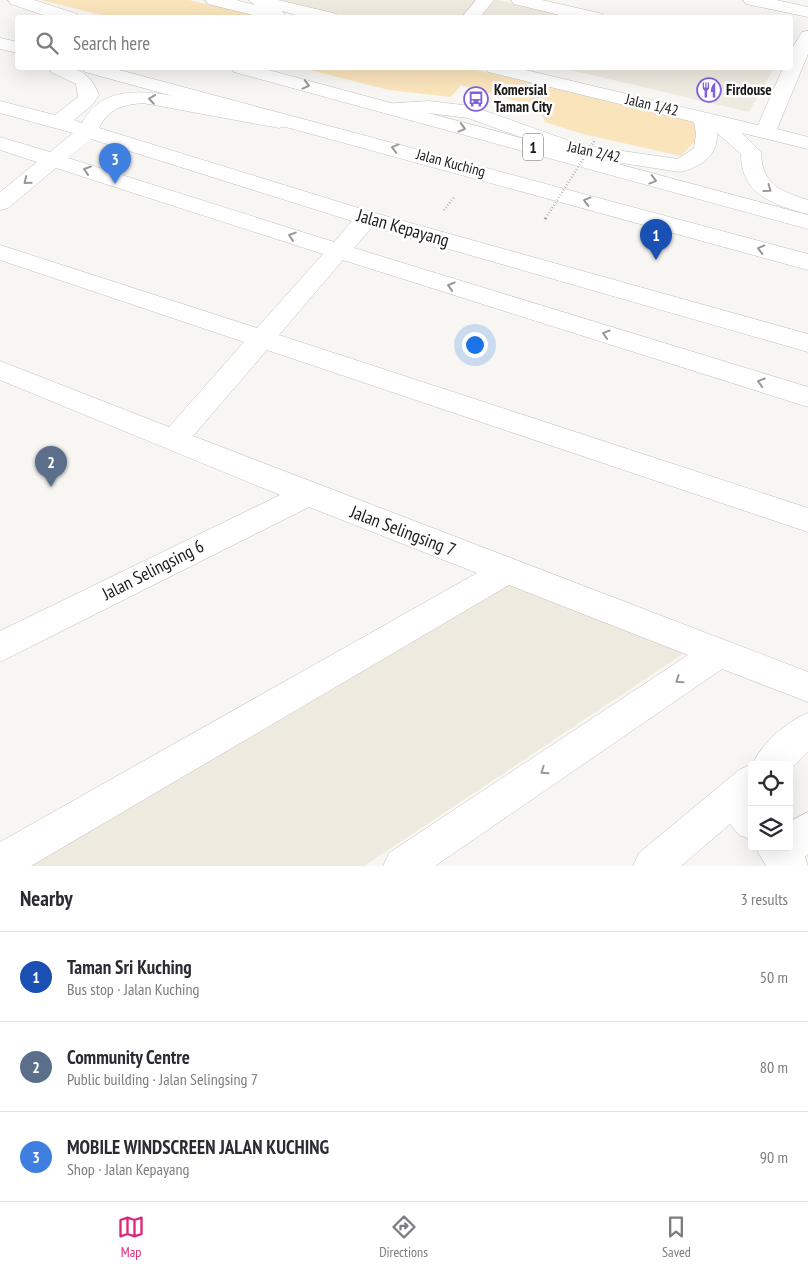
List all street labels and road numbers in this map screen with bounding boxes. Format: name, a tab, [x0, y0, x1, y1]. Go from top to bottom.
street label: Jalan 1/42	[623, 89, 680, 120]
road number: 1	[523, 134, 543, 160]
street label: Jalan 2/42	[565, 136, 622, 166]
street label: Jalan Kuching	[414, 144, 488, 181]
street label: Jalan Kepayang	[353, 203, 452, 252]
street label: Jalan Selingsing 7	[346, 500, 459, 561]
street label: Jalan Selingsing 6	[97, 534, 208, 605]

